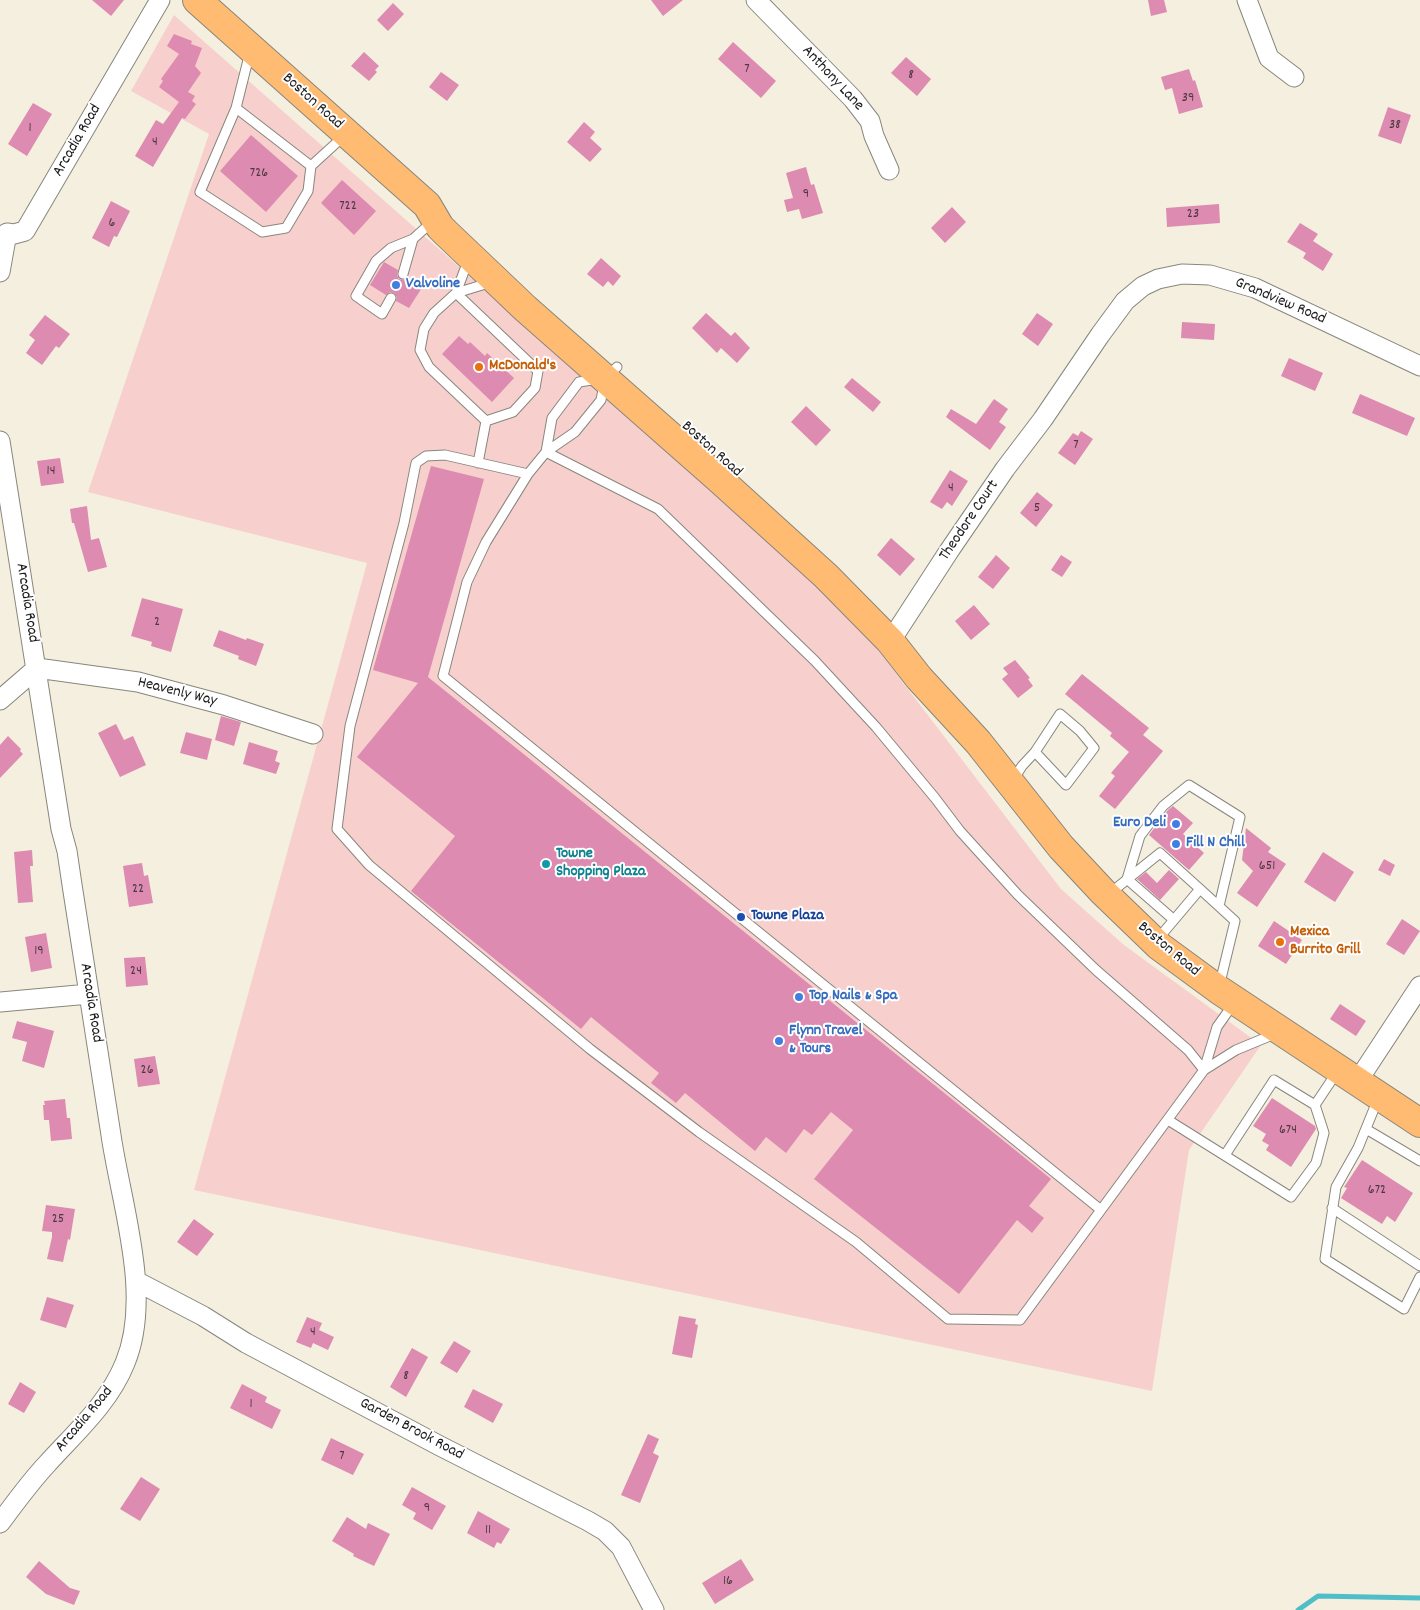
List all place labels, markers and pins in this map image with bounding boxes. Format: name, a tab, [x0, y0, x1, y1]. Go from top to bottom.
place label: Valvoline	[406, 275, 460, 295]
marker: Valvoline	[390, 279, 402, 291]
place label: McDonald's	[489, 357, 556, 377]
marker: McDonald's	[473, 361, 485, 373]
place label: Euro Deli	[1113, 814, 1166, 834]
marker: Euro Deli	[1170, 818, 1182, 830]
place label: Fill N Chill	[1186, 834, 1245, 854]
marker: Fill N Chill	[1170, 838, 1182, 850]
place label: Towne Shopping Plaza	[556, 845, 645, 883]
marker: Towne Shopping Plaza	[540, 858, 552, 870]
place label: Towne Plaza	[751, 907, 824, 927]
marker: Towne Plaza	[735, 911, 747, 923]
place label: Mexica Burrito Grill	[1290, 923, 1361, 961]
marker: Mexica Burrito Grill	[1274, 936, 1286, 948]
place label: Top Nails & Spa	[809, 987, 897, 1007]
marker: Top Nails & Spa	[793, 991, 805, 1003]
place label: Flynn Travel & Tours	[789, 1022, 862, 1060]
marker: Flynn Travel & Tours	[773, 1035, 785, 1047]

